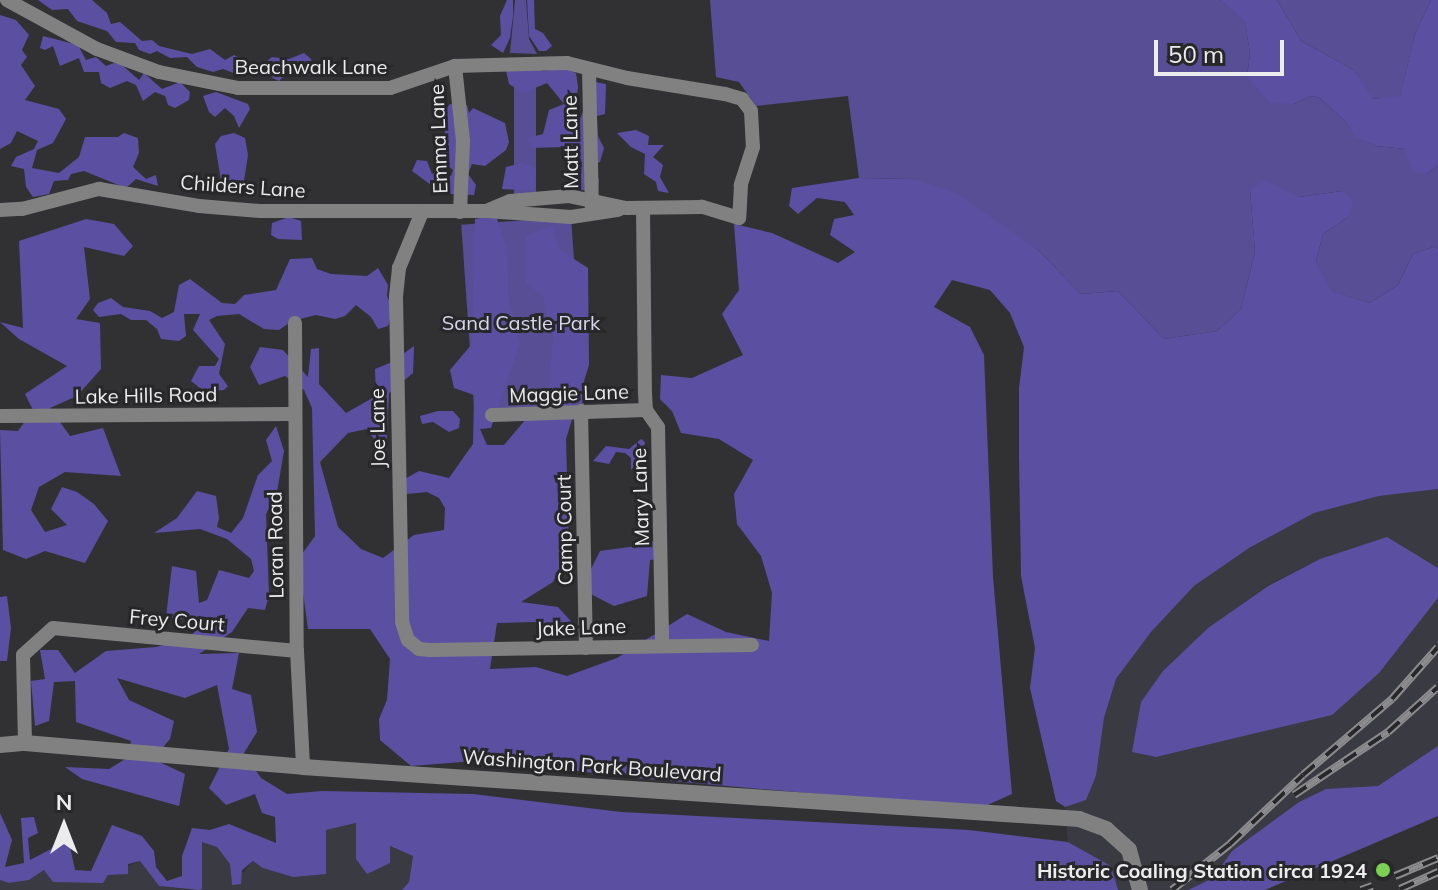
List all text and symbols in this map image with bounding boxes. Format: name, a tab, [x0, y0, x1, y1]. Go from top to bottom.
scale bar	[1158, 24, 1288, 74]
text: 50 m	[1168, 39, 1224, 69]
street label: Beachwalk Lane	[235, 54, 387, 78]
street label: Emma Lane	[424, 84, 452, 194]
street label: Matt Lane	[557, 95, 583, 189]
street label: Childers Lane	[180, 170, 306, 202]
park label: Sand Castle Park	[442, 310, 600, 334]
street label: Maggie Lane	[509, 379, 629, 407]
street label: Lake Hills Road	[74, 382, 218, 408]
street label: Joe Lane	[364, 388, 390, 468]
street label: Mary Lane	[626, 447, 654, 547]
street label: Camp Court	[551, 474, 577, 586]
street label: Loran Road	[262, 491, 288, 599]
street label: Frey Court	[128, 604, 226, 636]
street label: Jake Lane	[535, 613, 627, 641]
street label: Washington Park Boulevard	[462, 744, 722, 786]
north arrow	[24, 786, 104, 866]
text: N	[56, 788, 72, 816]
place label: Historic Coaling Station circa 1924	[1037, 858, 1367, 882]
marker: Historic Coaling Station circa 1924	[1374, 861, 1392, 879]

